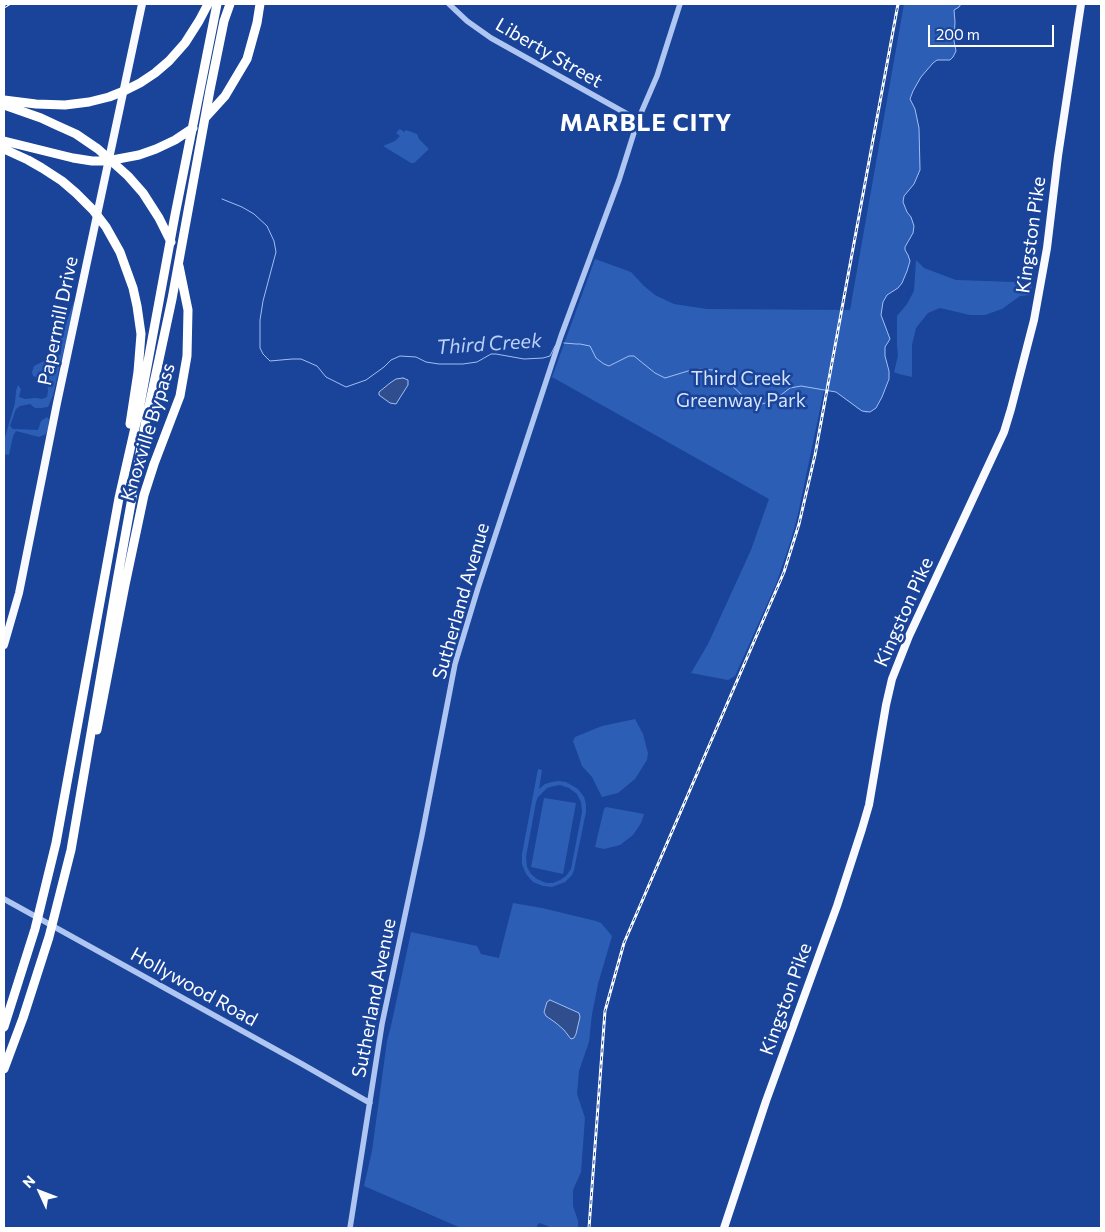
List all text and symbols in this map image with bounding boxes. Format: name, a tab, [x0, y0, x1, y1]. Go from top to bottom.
street label: Liberty Street	[492, 13, 606, 93]
scale bar	[930, 15, 1056, 47]
text: 200 m	[936, 25, 980, 43]
district label: MARBLE CITY	[558, 109, 734, 137]
street label: Kingston Pike	[1012, 175, 1050, 295]
street label: Papermill Drive	[33, 254, 83, 388]
water label: Third Creek	[435, 328, 543, 360]
street label: Knoxville Bypass	[116, 360, 180, 504]
park label: Third Creek Greenway Park	[676, 368, 806, 412]
street label: Sutherland Avenue	[428, 520, 494, 682]
street label: Kingston Pike	[870, 554, 938, 670]
street label: Sutherland Avenue	[347, 916, 401, 1080]
street label: Kingston Pike	[755, 940, 817, 1058]
street label: Hollywood Road	[127, 943, 261, 1031]
north arrow	[15, 1167, 65, 1217]
text: N	[19, 1172, 38, 1191]

